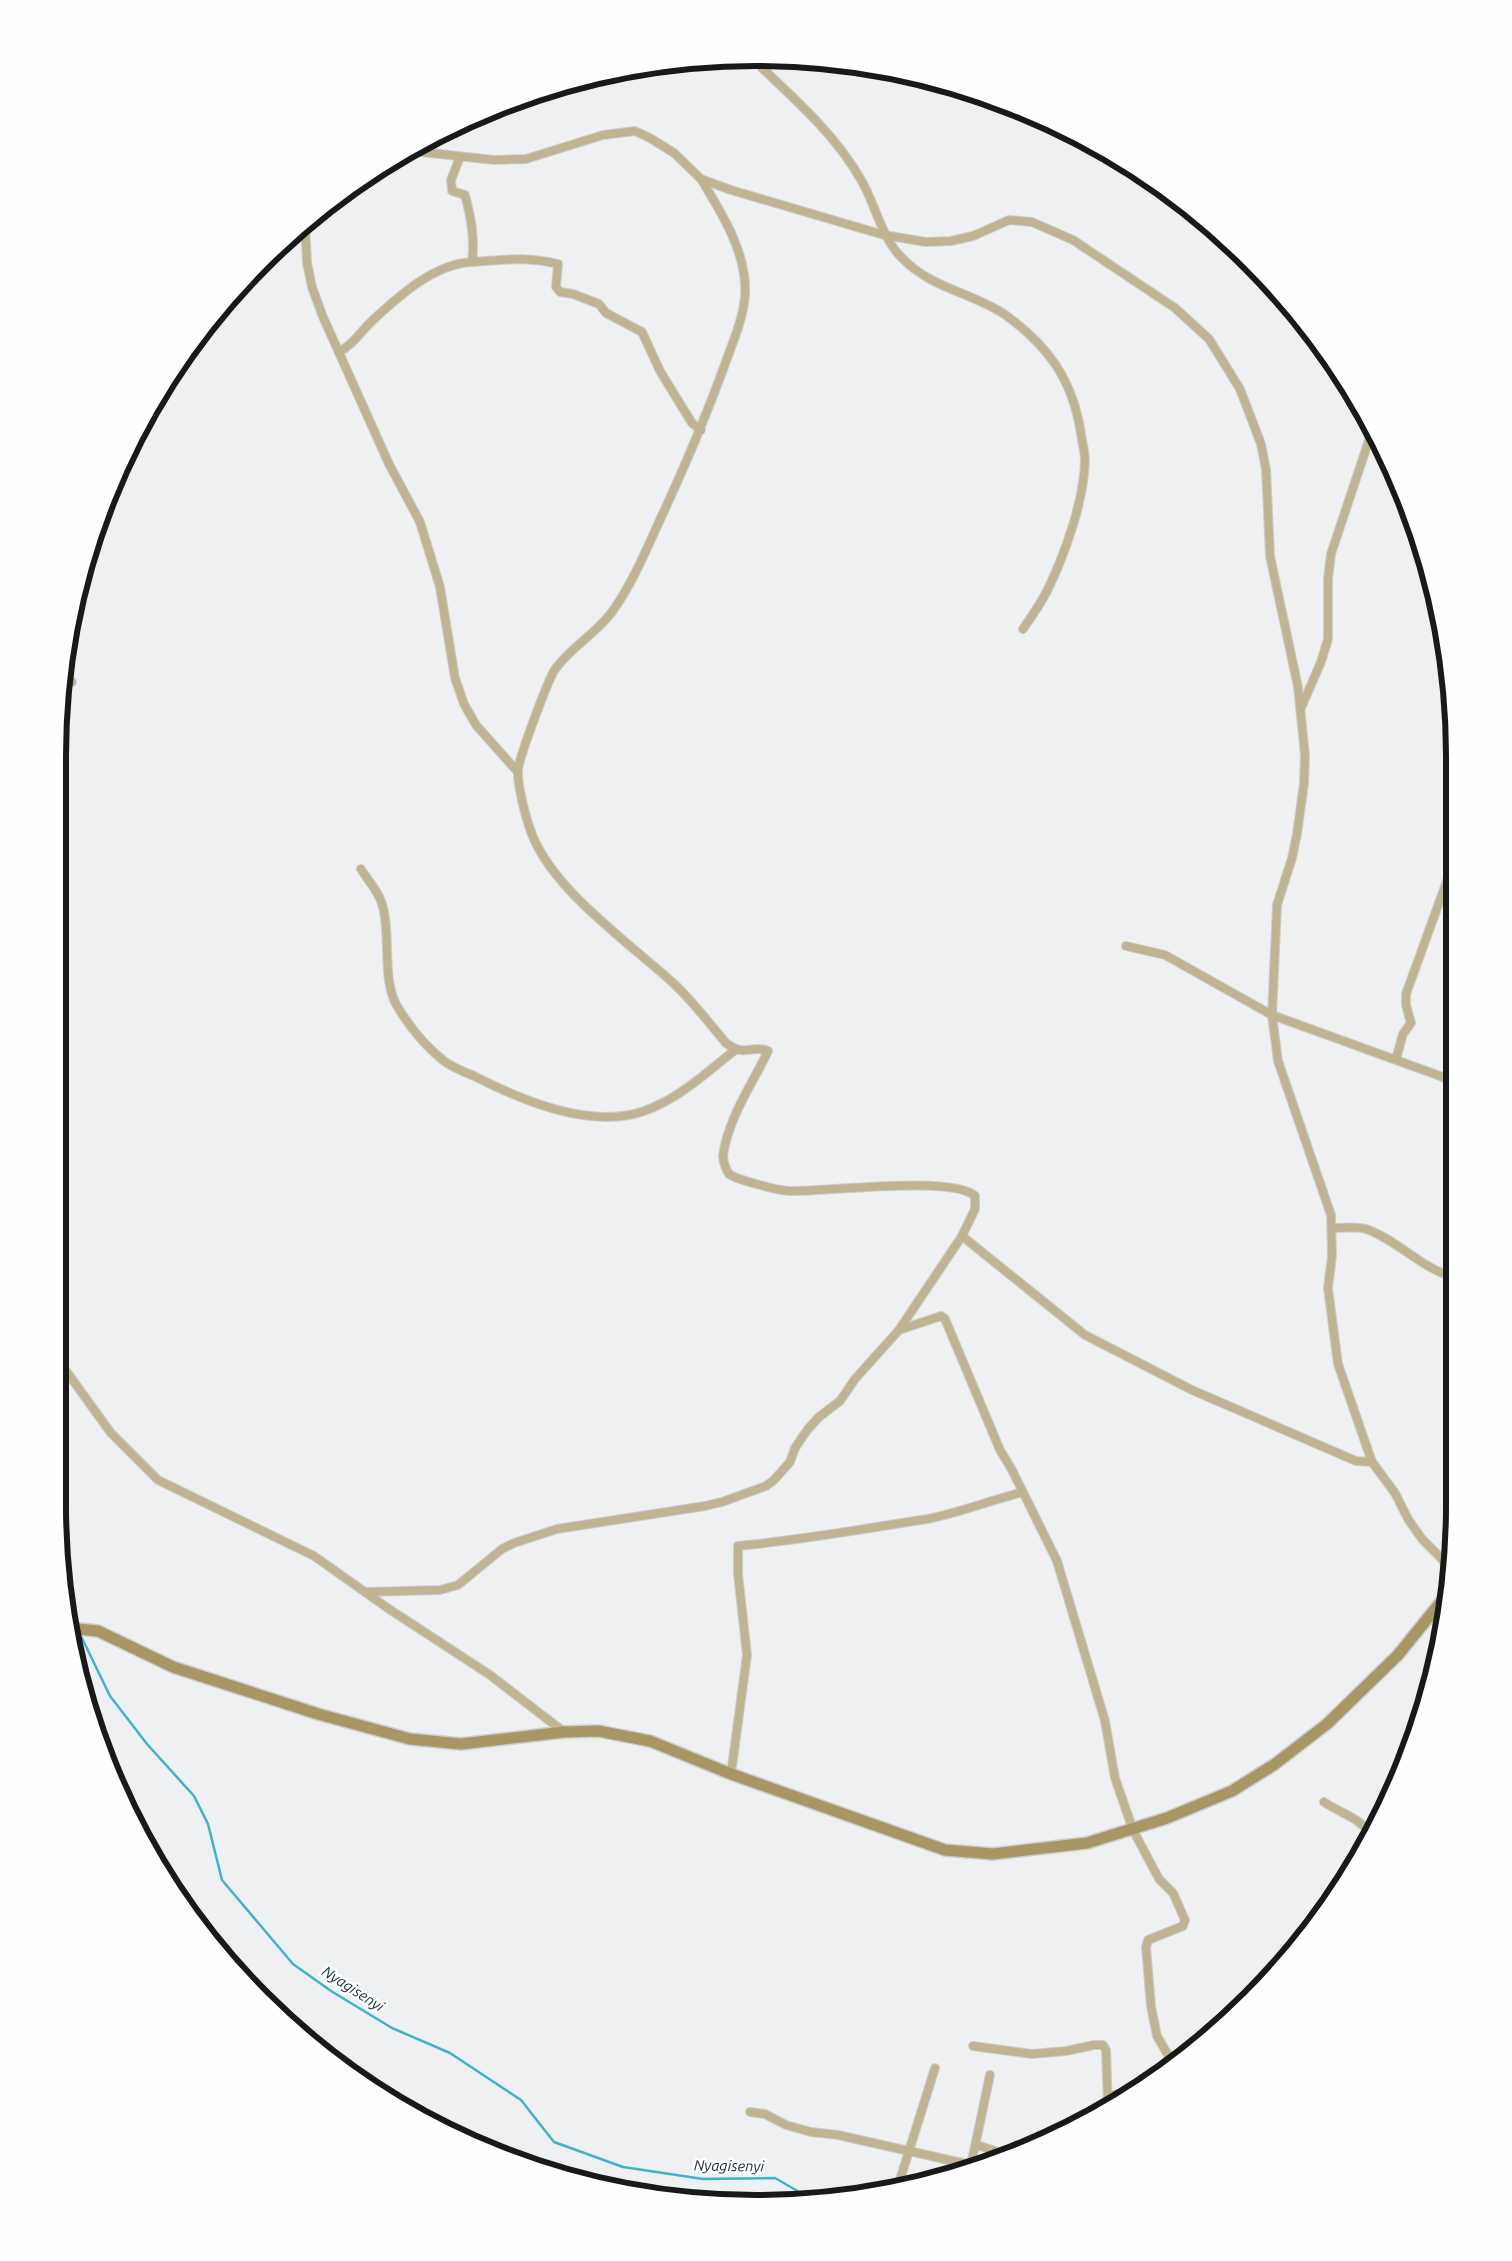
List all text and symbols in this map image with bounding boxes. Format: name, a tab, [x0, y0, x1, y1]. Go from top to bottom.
water label: Nyagisenyi	[319, 1962, 388, 2016]
water label: Nyagisenyi	[694, 2156, 766, 2175]

